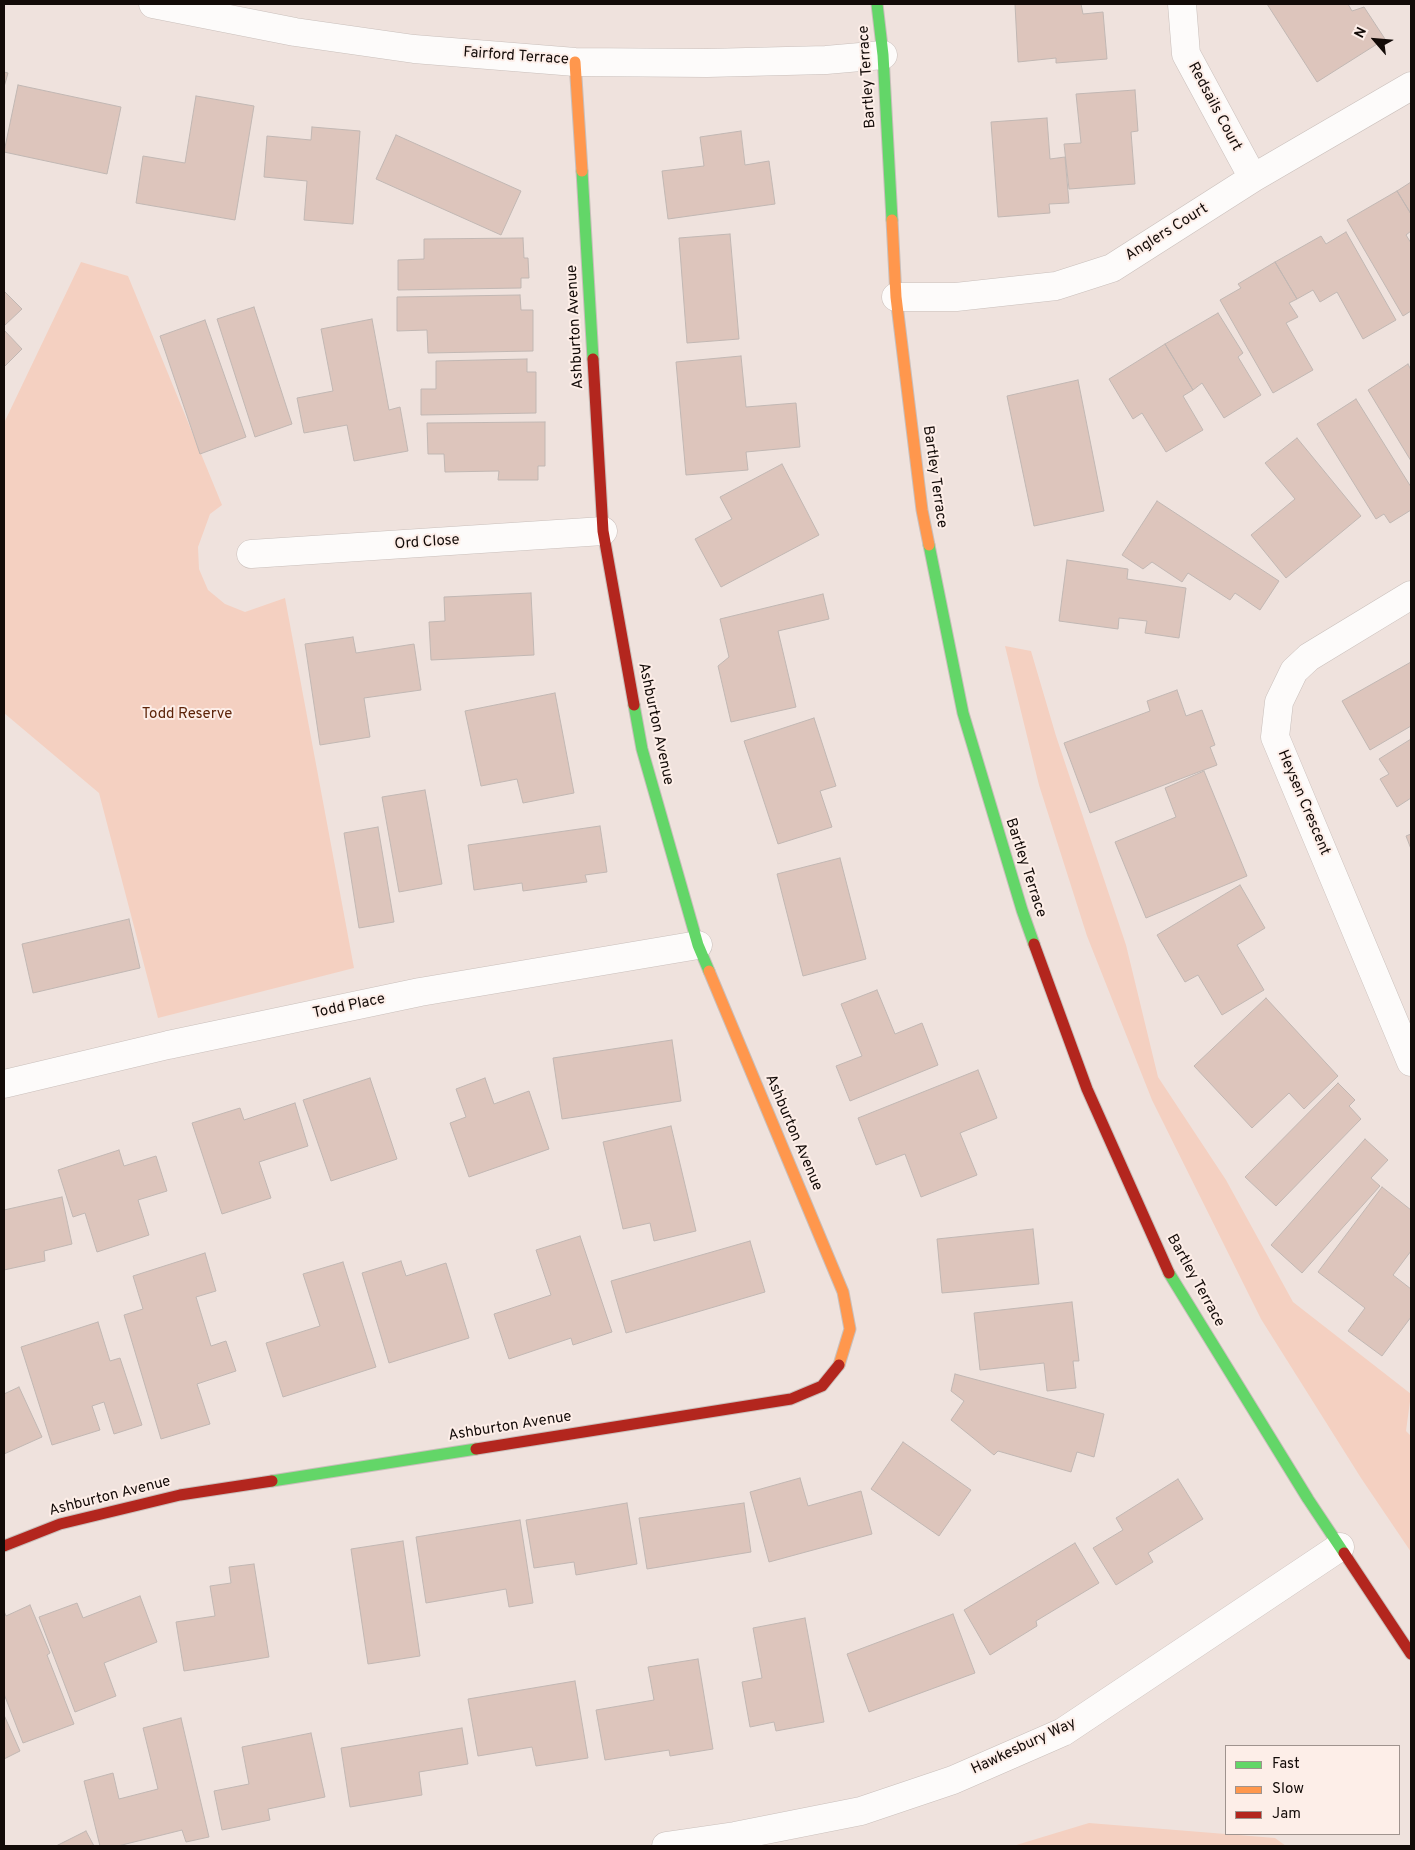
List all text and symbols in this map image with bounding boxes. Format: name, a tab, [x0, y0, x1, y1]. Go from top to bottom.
north arrow	[1350, 15, 1400, 65]
street label: Bartley Terrace	[855, 25, 881, 129]
text: N	[1351, 25, 1371, 41]
street label: Fairford Terrace	[463, 44, 569, 70]
street label: Redsails Court	[1183, 60, 1245, 154]
street label: Anglers Court	[1122, 200, 1212, 266]
street label: Ashburton Avenue	[564, 264, 588, 390]
street label: Bartley Terrace	[918, 425, 950, 529]
street label: Ord Close	[394, 532, 460, 554]
street label: Ashburton Avenue	[633, 661, 677, 787]
park label: Todd Reserve	[142, 706, 232, 724]
street label: Heysen Crescent	[1273, 748, 1333, 858]
street label: Bartley Terrace	[1000, 816, 1050, 920]
street label: Todd Place	[311, 991, 387, 1023]
street label: Ashburton Avenue	[760, 1072, 826, 1194]
street label: Bartley Terrace	[1162, 1231, 1228, 1331]
street label: Ashburton Avenue	[447, 1408, 573, 1446]
street label: Ashburton Avenue	[47, 1473, 173, 1521]
street label: Hawkesbury Way	[969, 1715, 1079, 1779]
legend	[1225, 1745, 1400, 1835]
text: Fast	[1272, 1755, 1300, 1774]
text: Slow	[1272, 1780, 1304, 1799]
text: Jam	[1272, 1805, 1301, 1824]

